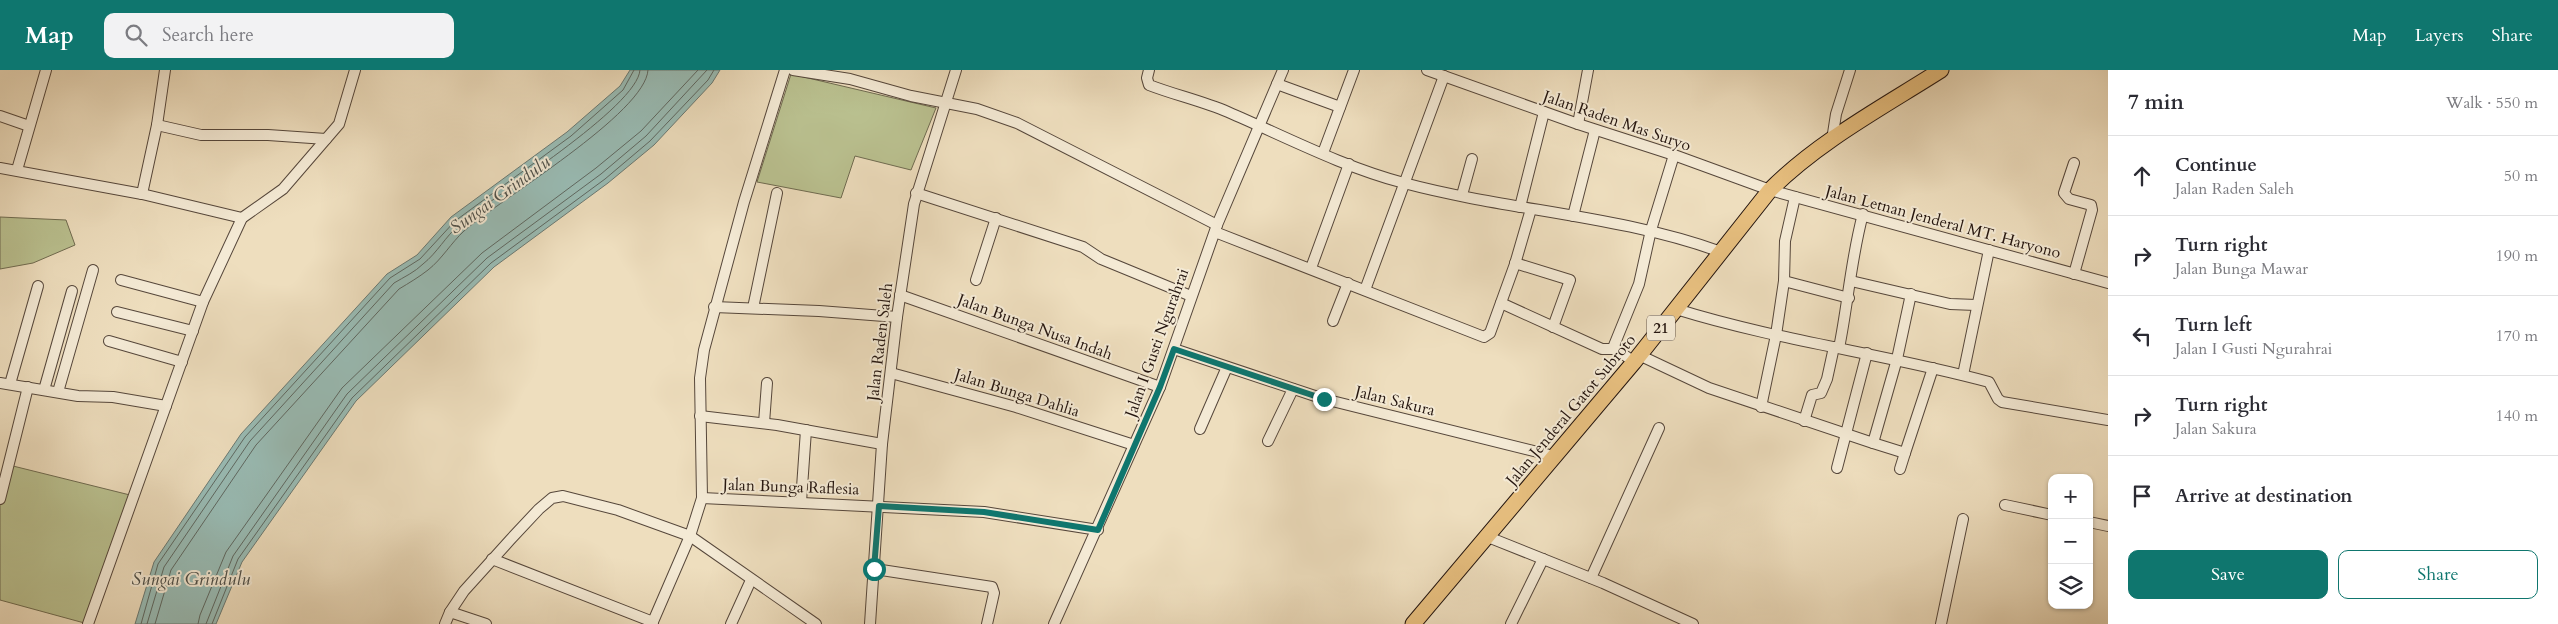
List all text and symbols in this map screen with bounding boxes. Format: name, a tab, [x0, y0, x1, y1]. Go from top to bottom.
search box	[104, 13, 454, 58]
text: Map	[25, 19, 74, 52]
icon: search	[122, 21, 150, 49]
text: Search here	[162, 22, 254, 48]
text: Map	[2352, 23, 2387, 48]
text: Layers	[2415, 23, 2464, 48]
text: Share	[2492, 23, 2533, 48]
street label: Jalan Raden Mas Suryo	[1538, 85, 1694, 157]
text: 7 min	[2128, 88, 2184, 117]
text: Walk · 550 m	[2446, 92, 2538, 114]
water label: Sungai Grindulu	[444, 150, 556, 240]
text: Continue	[2175, 152, 2257, 178]
icon: ahead	[2128, 162, 2156, 190]
text: 50 m	[2504, 165, 2538, 187]
text: Jalan Raden Saleh	[2175, 178, 2294, 200]
street label: Jalan Letnan Jenderal MT. Haryono	[1821, 179, 2064, 264]
text: Turn right	[2175, 232, 2267, 258]
icon: right	[2128, 242, 2156, 270]
text: 190 m	[2496, 245, 2538, 267]
text: Jalan Bunga Mawar	[2175, 258, 2308, 280]
street label: Jalan I Gusti Ngurahrai	[1119, 265, 1194, 423]
street label: Jalan Raden Saleh	[862, 281, 898, 404]
street label: Jalan Bunga Nusa Indah	[953, 288, 1116, 365]
text: Turn left	[2175, 312, 2252, 338]
road number: 21	[1647, 316, 1675, 340]
icon: left	[2128, 322, 2156, 350]
text: 170 m	[2496, 325, 2538, 347]
street label: Jalan Jenderal Gatot Subroto	[1500, 329, 1641, 492]
text: Jalan I Gusti Ngurahrai	[2175, 338, 2332, 360]
street label: Jalan Bunga Dahlia	[950, 363, 1082, 423]
street label: Jalan Sakura	[1351, 380, 1437, 422]
route end	[1313, 388, 1336, 411]
text: Turn right	[2175, 392, 2267, 418]
icon: right	[2128, 402, 2156, 430]
text: 140 m	[2496, 405, 2538, 427]
text: Jalan Sakura	[2175, 418, 2257, 440]
street label: Jalan Bunga Raflesia	[720, 474, 860, 500]
map controls	[2048, 474, 2093, 609]
button: +	[2048, 474, 2093, 519]
icon: arrive	[2128, 482, 2156, 510]
text: Arrive at destination	[2175, 483, 2352, 509]
button: −	[2048, 519, 2093, 564]
button: Save	[2128, 550, 2328, 599]
button: Share	[2338, 550, 2538, 599]
route start	[863, 558, 886, 581]
button: layers	[2048, 564, 2093, 609]
water label: Sungai Grindulu	[131, 567, 251, 592]

